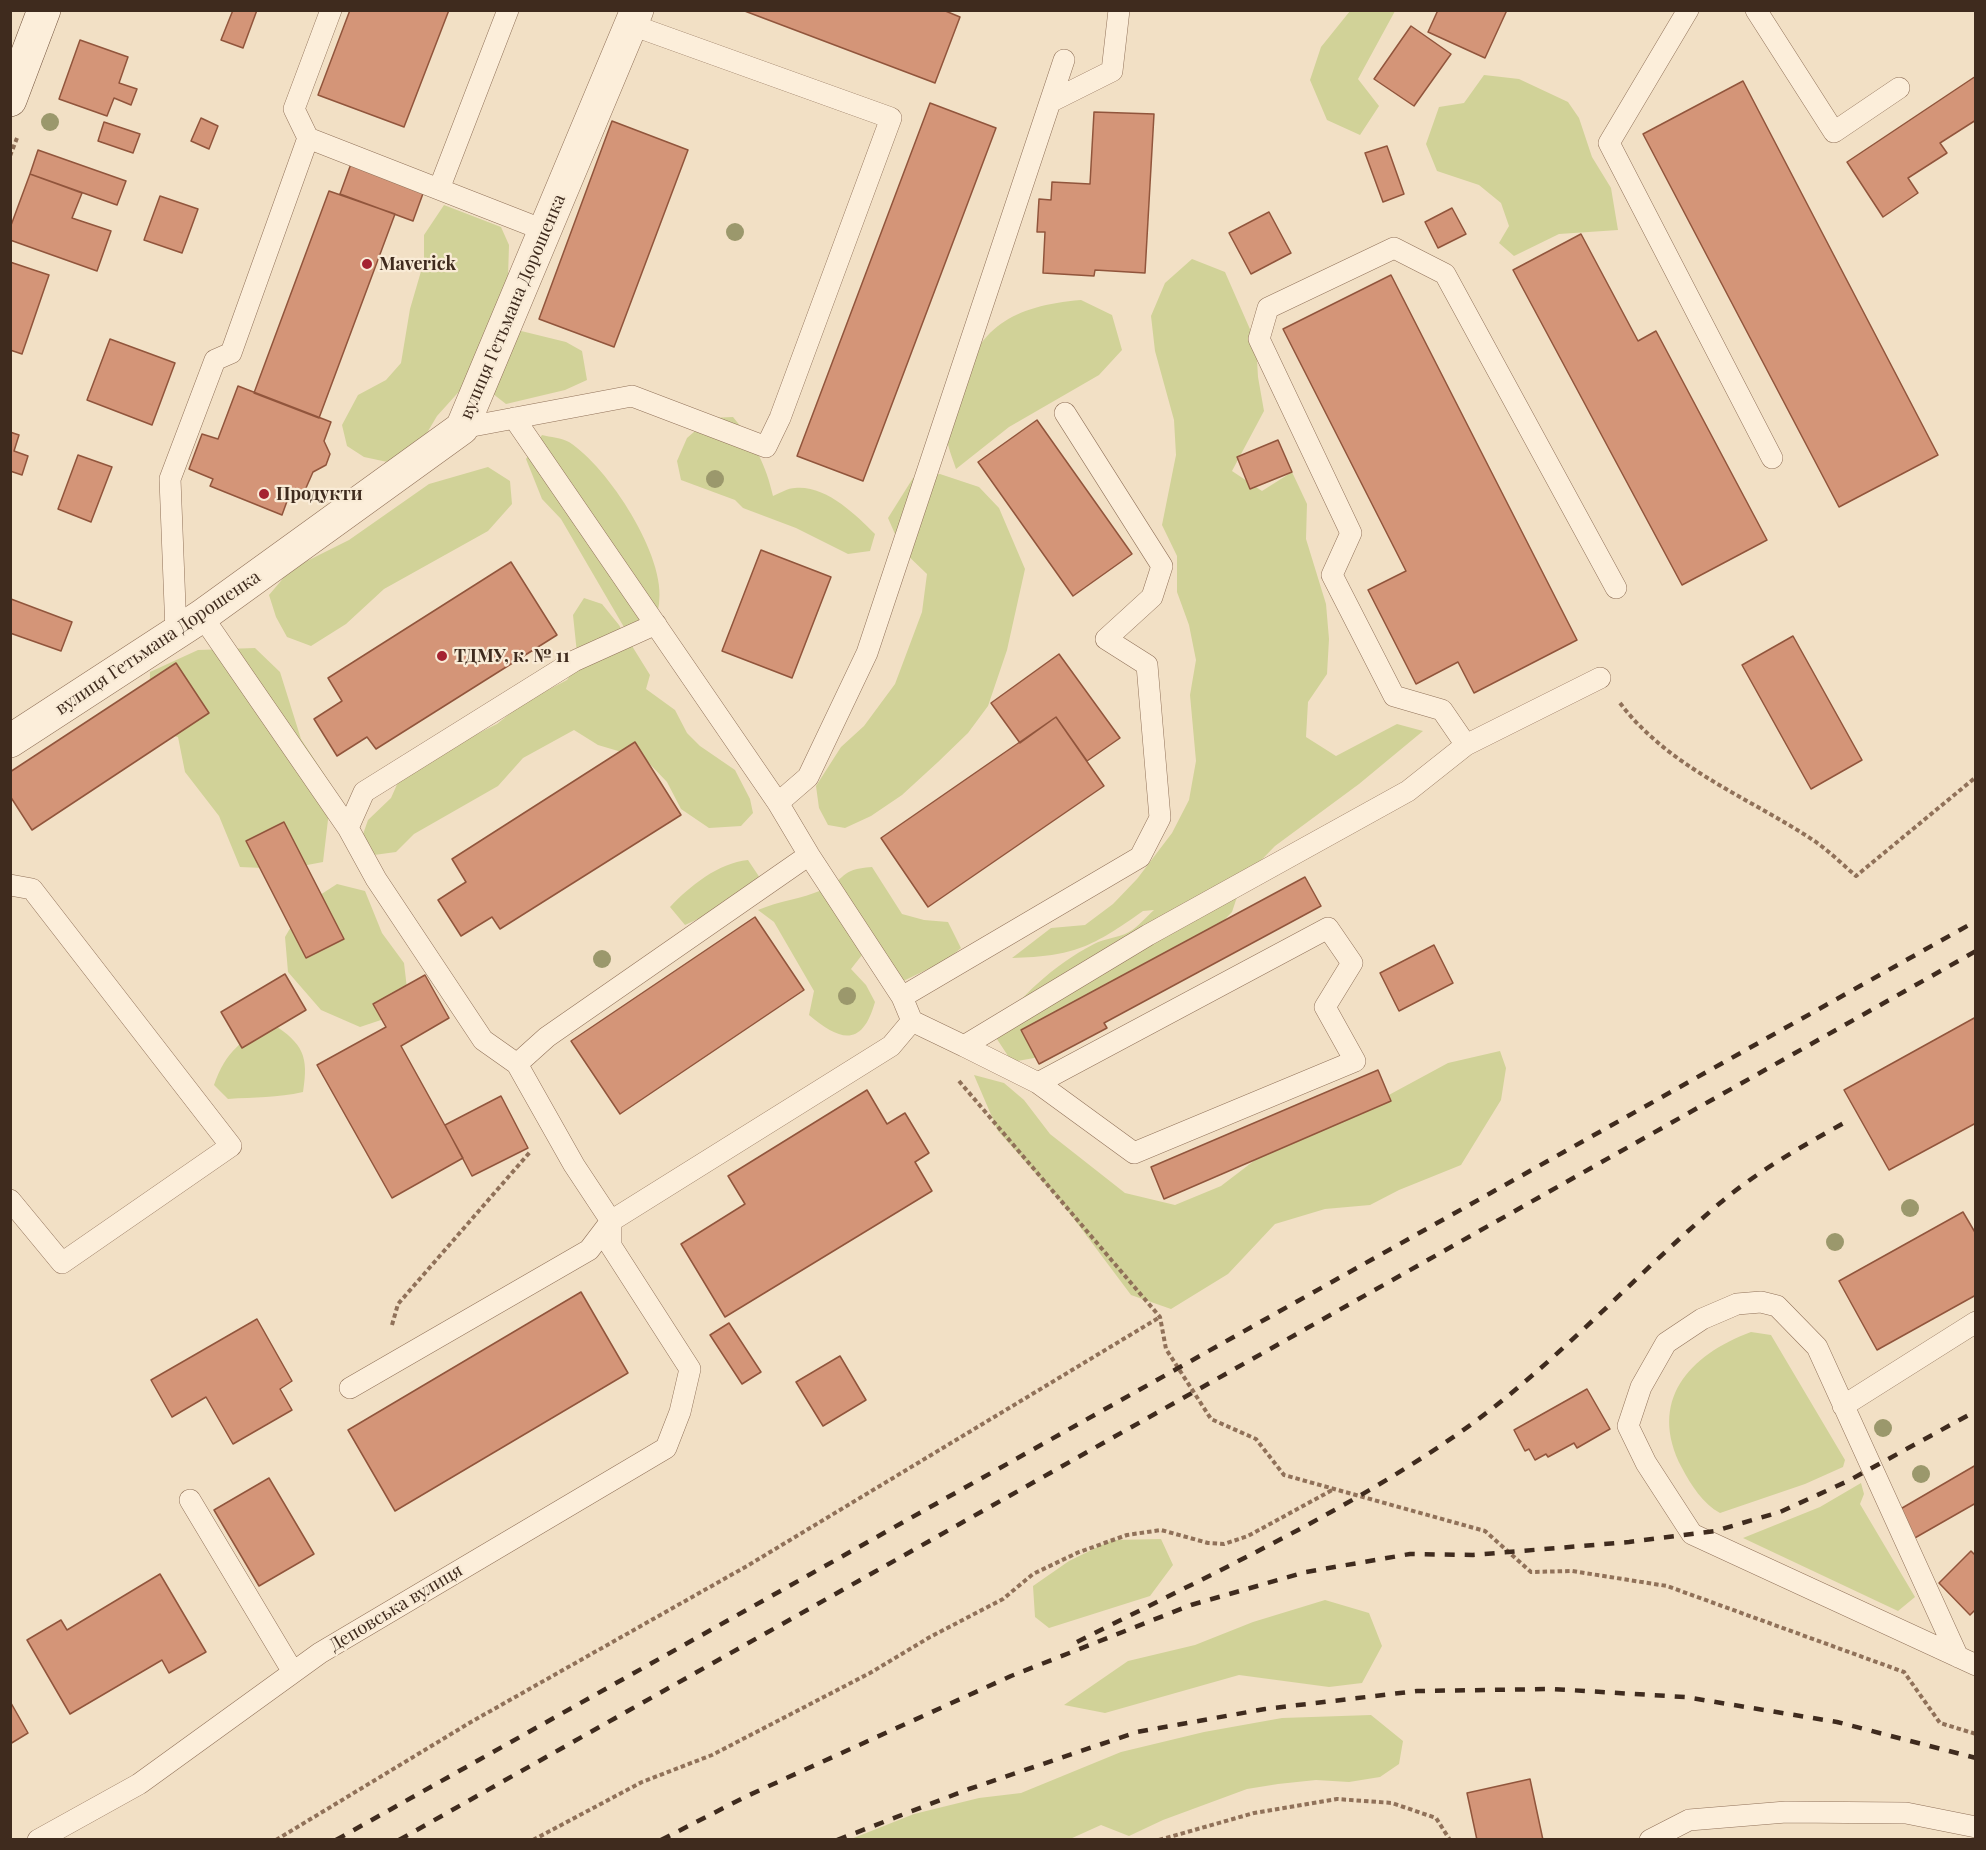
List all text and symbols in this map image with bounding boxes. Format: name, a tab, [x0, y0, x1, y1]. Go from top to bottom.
street label: вулиця Гетьмана Дорошенка	[456, 191, 570, 423]
place label: Maverick	[379, 253, 456, 275]
marker: Maverick	[360, 257, 374, 271]
place label: Продукти	[276, 483, 363, 505]
marker: Продукти	[257, 487, 271, 501]
street label: вулиця Гетьмана Дорошенка	[51, 566, 265, 720]
place label: ТДМУ, к. № 11	[454, 645, 570, 667]
marker: ТДМУ, к. № 11	[435, 649, 449, 663]
street label: Деповська вулиця	[325, 1560, 467, 1656]

